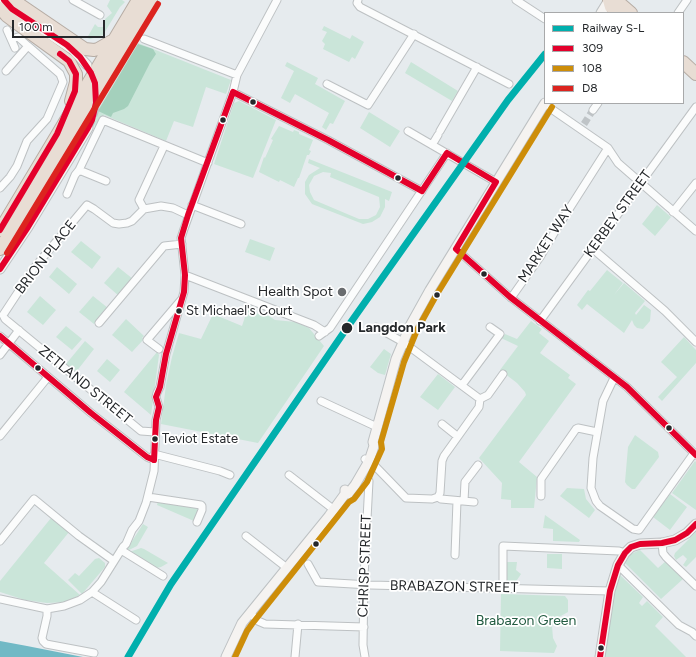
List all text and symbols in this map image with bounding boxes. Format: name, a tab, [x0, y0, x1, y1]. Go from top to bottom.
scale bar	[14, 12, 107, 38]
legend	[544, 12, 684, 104]
text: 100 m	[19, 20, 53, 34]
text: Railway S-L	[582, 21, 644, 35]
text: 309	[582, 41, 603, 55]
text: 108	[582, 61, 602, 75]
text: D8	[582, 81, 598, 95]
unlabelled marker	[248, 97, 258, 107]
unlabelled marker	[218, 115, 228, 125]
street label: KERBEY STREET	[581, 167, 655, 261]
unlabelled marker	[393, 173, 403, 183]
street label: MARKET WAY	[515, 202, 577, 286]
street label: BRION PLACE	[12, 217, 80, 297]
unlabelled marker	[479, 269, 489, 279]
place label: Health Spot	[258, 284, 333, 300]
marker: Health Spot	[336, 286, 348, 298]
unlabelled marker	[432, 290, 442, 300]
place label: St Michael's Court	[186, 303, 292, 319]
marker: St Michael's Court	[174, 306, 184, 316]
place label: Langdon Park	[358, 320, 446, 336]
marker: Langdon Park	[340, 321, 354, 335]
street label: ZETLAND STREET	[35, 342, 135, 428]
unlabelled marker	[33, 363, 43, 373]
unlabelled marker	[664, 423, 674, 433]
place label: Teviot Estate	[162, 431, 238, 447]
marker: Teviot Estate	[150, 434, 160, 444]
street label: CHRISP STREET	[355, 514, 375, 618]
unlabelled marker	[311, 539, 321, 549]
street label: BRABAZON STREET	[390, 577, 518, 597]
park label: Brabazon Green	[476, 613, 576, 629]
unlabelled marker	[596, 643, 606, 653]

